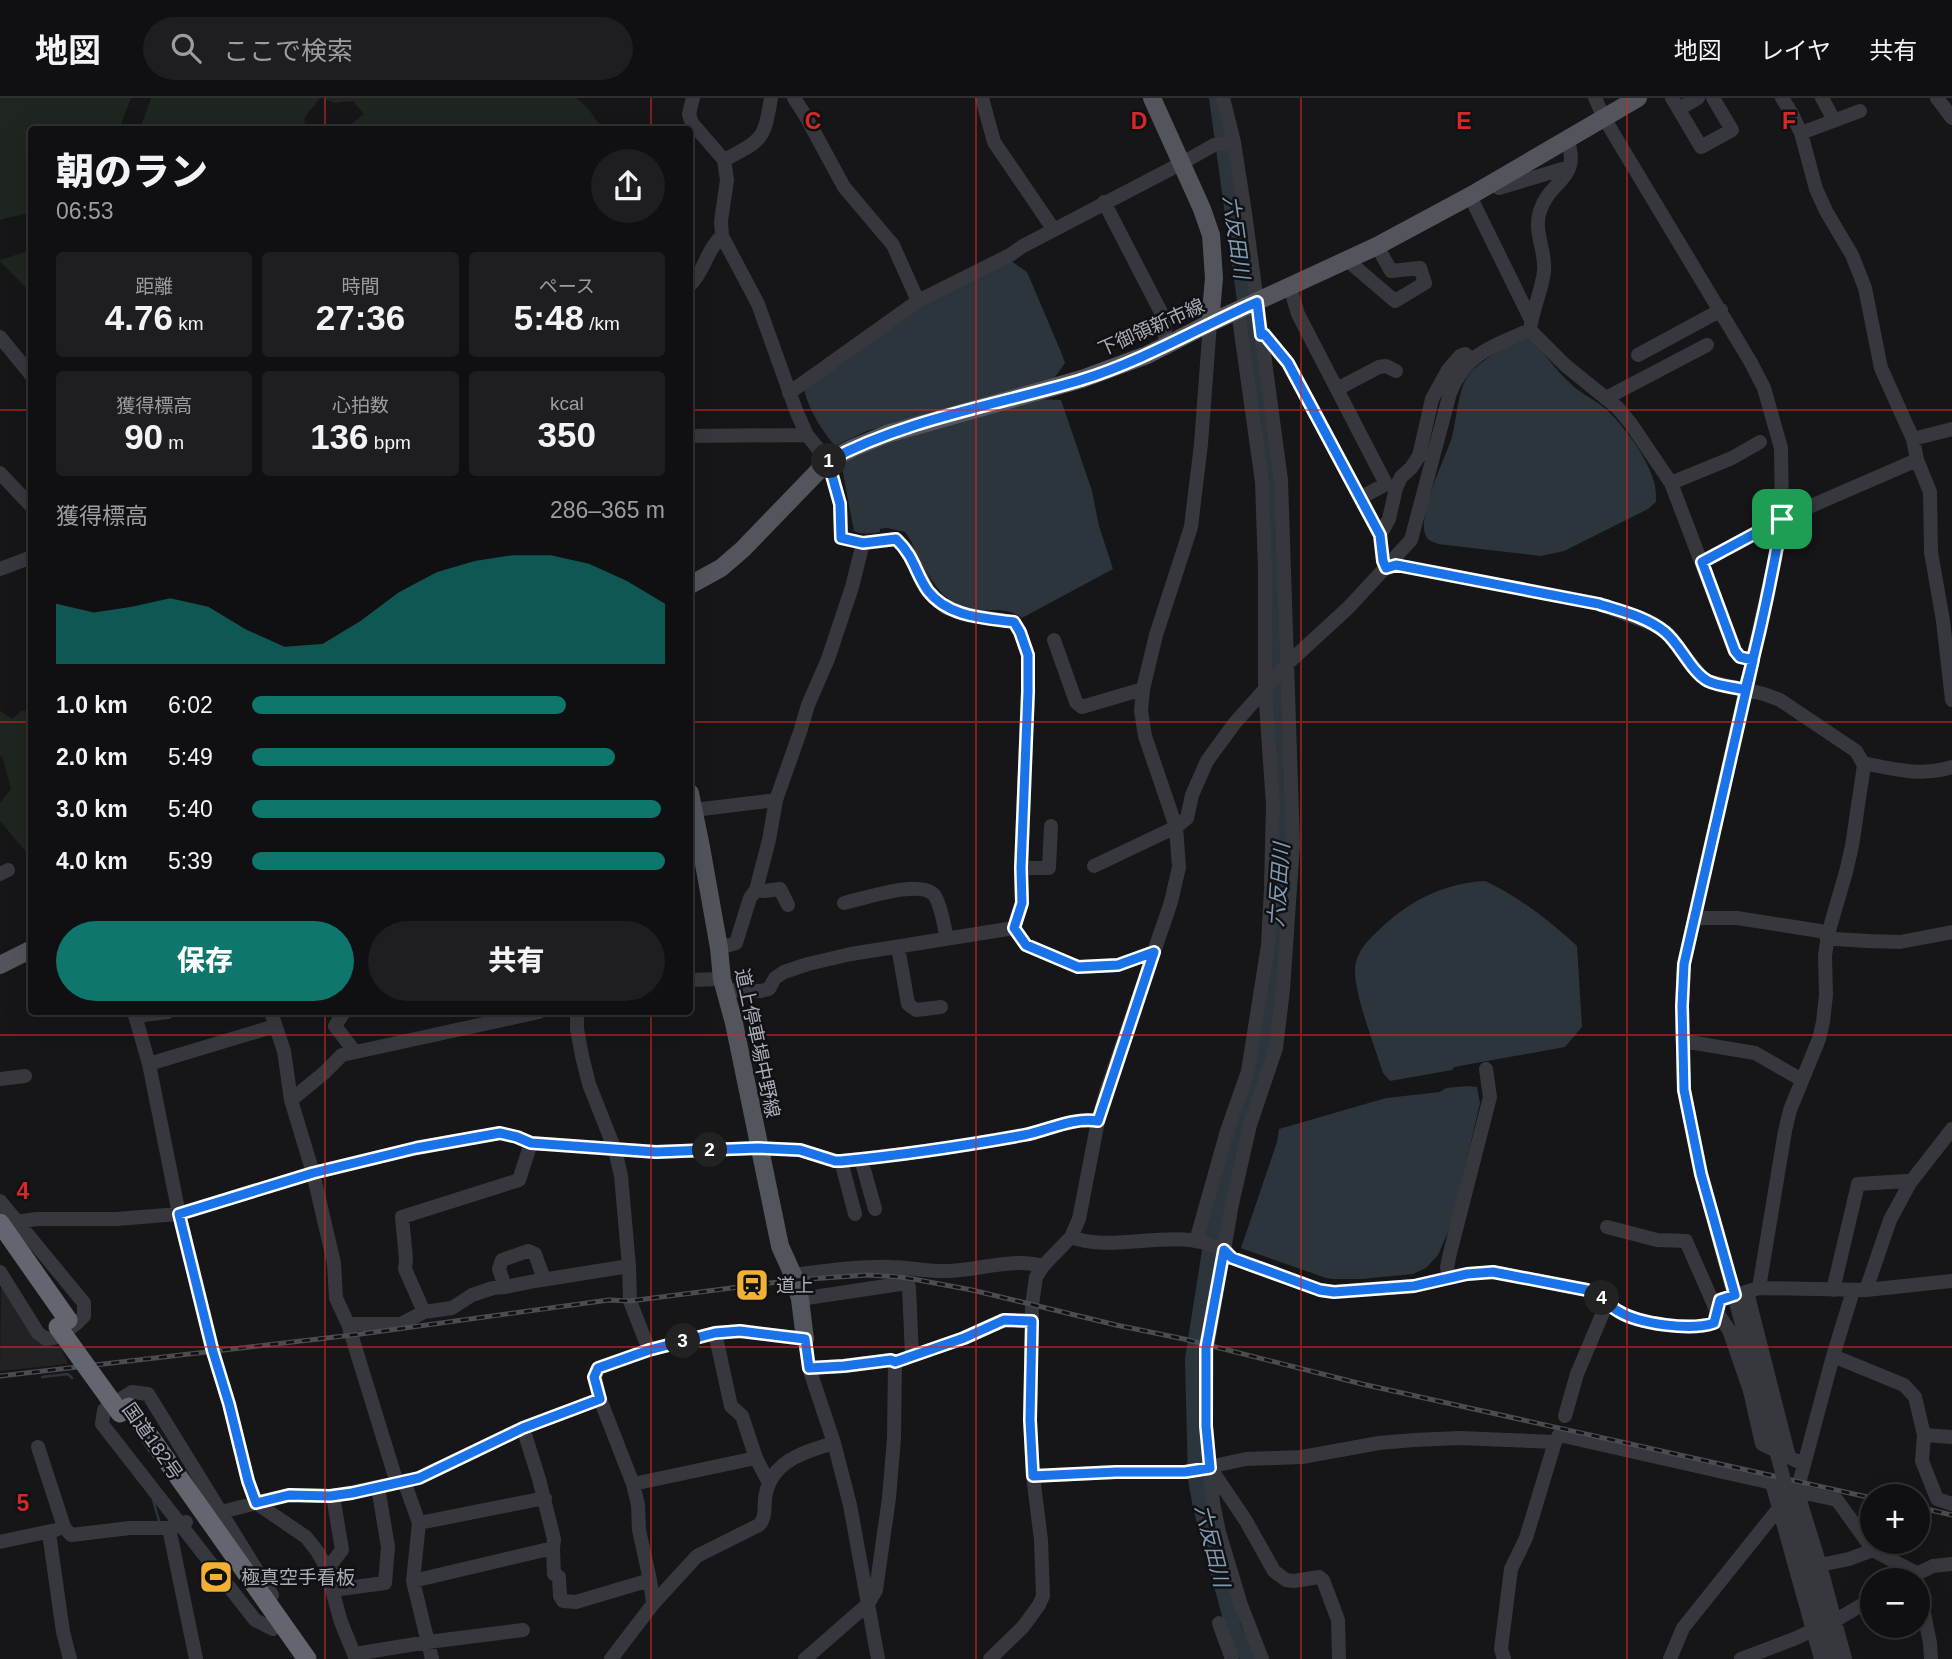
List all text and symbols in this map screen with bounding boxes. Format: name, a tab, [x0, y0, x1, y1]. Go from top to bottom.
search box	[143, 17, 633, 80]
icon: search	[167, 29, 205, 67]
text: 地図	[35, 32, 101, 69]
text: ここで検索	[223, 36, 353, 66]
text: 地図	[1674, 37, 1722, 64]
text: レイヤ	[1760, 37, 1831, 64]
text: 共有	[1869, 37, 1917, 64]
text: C	[805, 108, 821, 134]
text: D	[1131, 108, 1147, 134]
text: E	[1456, 108, 1472, 134]
text: F	[1782, 108, 1796, 134]
button: share	[591, 149, 665, 223]
text: 朝のラン	[56, 151, 208, 193]
water label: 六反田川	[1219, 194, 1254, 282]
text: 06:53	[56, 198, 114, 224]
text: 距離	[135, 276, 173, 297]
text: 時間	[341, 276, 380, 297]
text: ペース	[539, 276, 595, 297]
street label: 下御領新市線	[1095, 295, 1208, 360]
text: 4.76	[105, 298, 173, 337]
text: 27:36	[316, 298, 405, 337]
text: 5:48	[514, 298, 584, 337]
text: km	[173, 313, 204, 334]
text: /km	[584, 313, 620, 334]
text: kcal	[550, 393, 584, 414]
text: 獲得標高	[116, 395, 192, 416]
text: 心拍数	[332, 395, 389, 416]
text: 350	[538, 415, 596, 454]
text: 90	[124, 417, 163, 456]
text: 136	[310, 417, 369, 456]
text: m	[163, 432, 184, 453]
text: bpm	[369, 432, 411, 453]
pin: 1	[812, 444, 846, 478]
text: 1	[823, 450, 834, 471]
pin	[1752, 489, 1812, 549]
text: 286–365 m	[550, 497, 665, 523]
icon: arrive	[1763, 500, 1801, 538]
text: 獲得標高	[56, 503, 148, 529]
text: 1.0 km	[56, 692, 128, 718]
text: 6:02	[168, 692, 213, 718]
text: 2.0 km	[56, 744, 128, 770]
text: 5:49	[168, 744, 213, 770]
text: 3.0 km	[56, 796, 128, 822]
text: 5:40	[168, 796, 213, 822]
water label: 六反田川	[1264, 840, 1293, 928]
text: 4.0 km	[56, 848, 128, 874]
text: 5:39	[168, 848, 213, 874]
button: 保存	[56, 921, 354, 1001]
button: 共有	[368, 921, 665, 1001]
street label: 道上停車場中野線	[731, 967, 784, 1120]
pin: 2	[692, 1132, 728, 1168]
text: 2	[704, 1139, 715, 1160]
text: 4	[17, 1178, 30, 1204]
station icon: 道上	[733, 1266, 771, 1304]
place label: 道上	[776, 1275, 814, 1296]
pin: 4	[1584, 1280, 1620, 1316]
text: 4	[1596, 1287, 1607, 1308]
pin: 3	[666, 1324, 700, 1358]
text: 3	[677, 1330, 688, 1351]
street label: 国道182号	[119, 1399, 187, 1484]
map controls	[1860, 1484, 1930, 1638]
button: +	[1860, 1484, 1930, 1554]
text: 5	[17, 1490, 30, 1516]
water label: 六反田川	[1191, 1502, 1234, 1591]
sports icon: 極真空手看板	[197, 1558, 235, 1596]
place label: 極真空手看板	[241, 1567, 355, 1588]
button: −	[1860, 1568, 1930, 1638]

